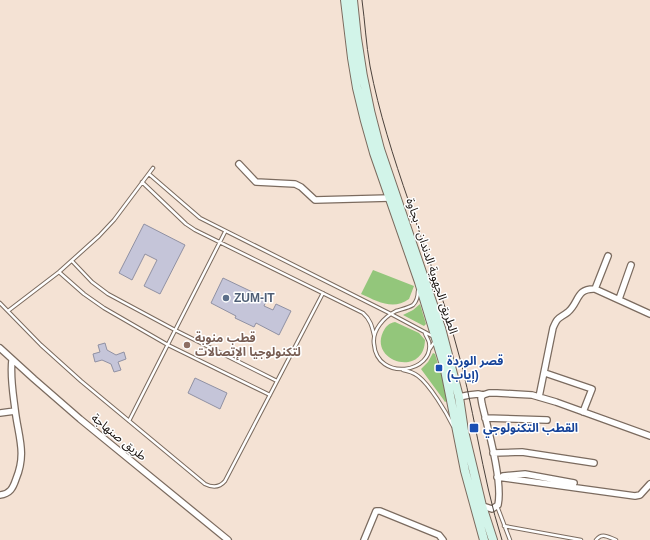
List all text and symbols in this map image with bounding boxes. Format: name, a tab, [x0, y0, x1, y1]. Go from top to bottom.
street label: الطريق الجهوية الدندان - بجاوة	[402, 196, 461, 336]
place label: ZUM-IT	[234, 291, 275, 305]
marker: ZUM-IT	[221, 293, 231, 303]
place label: قطب منوبة لتكنولوجيا الإتصالات	[195, 331, 301, 361]
marker: قطب منوبة لتكنولوجيا الإتصالات	[182, 340, 192, 350]
place label: قصر الوردة (إياب)	[447, 354, 503, 384]
marker: قصر الوردة (إياب)	[434, 363, 444, 373]
street label: طريق صنهاجة	[88, 411, 149, 464]
place label: القطب التكنولوجي	[483, 421, 578, 438]
marker: القطب التكنولوجي	[468, 422, 480, 434]

